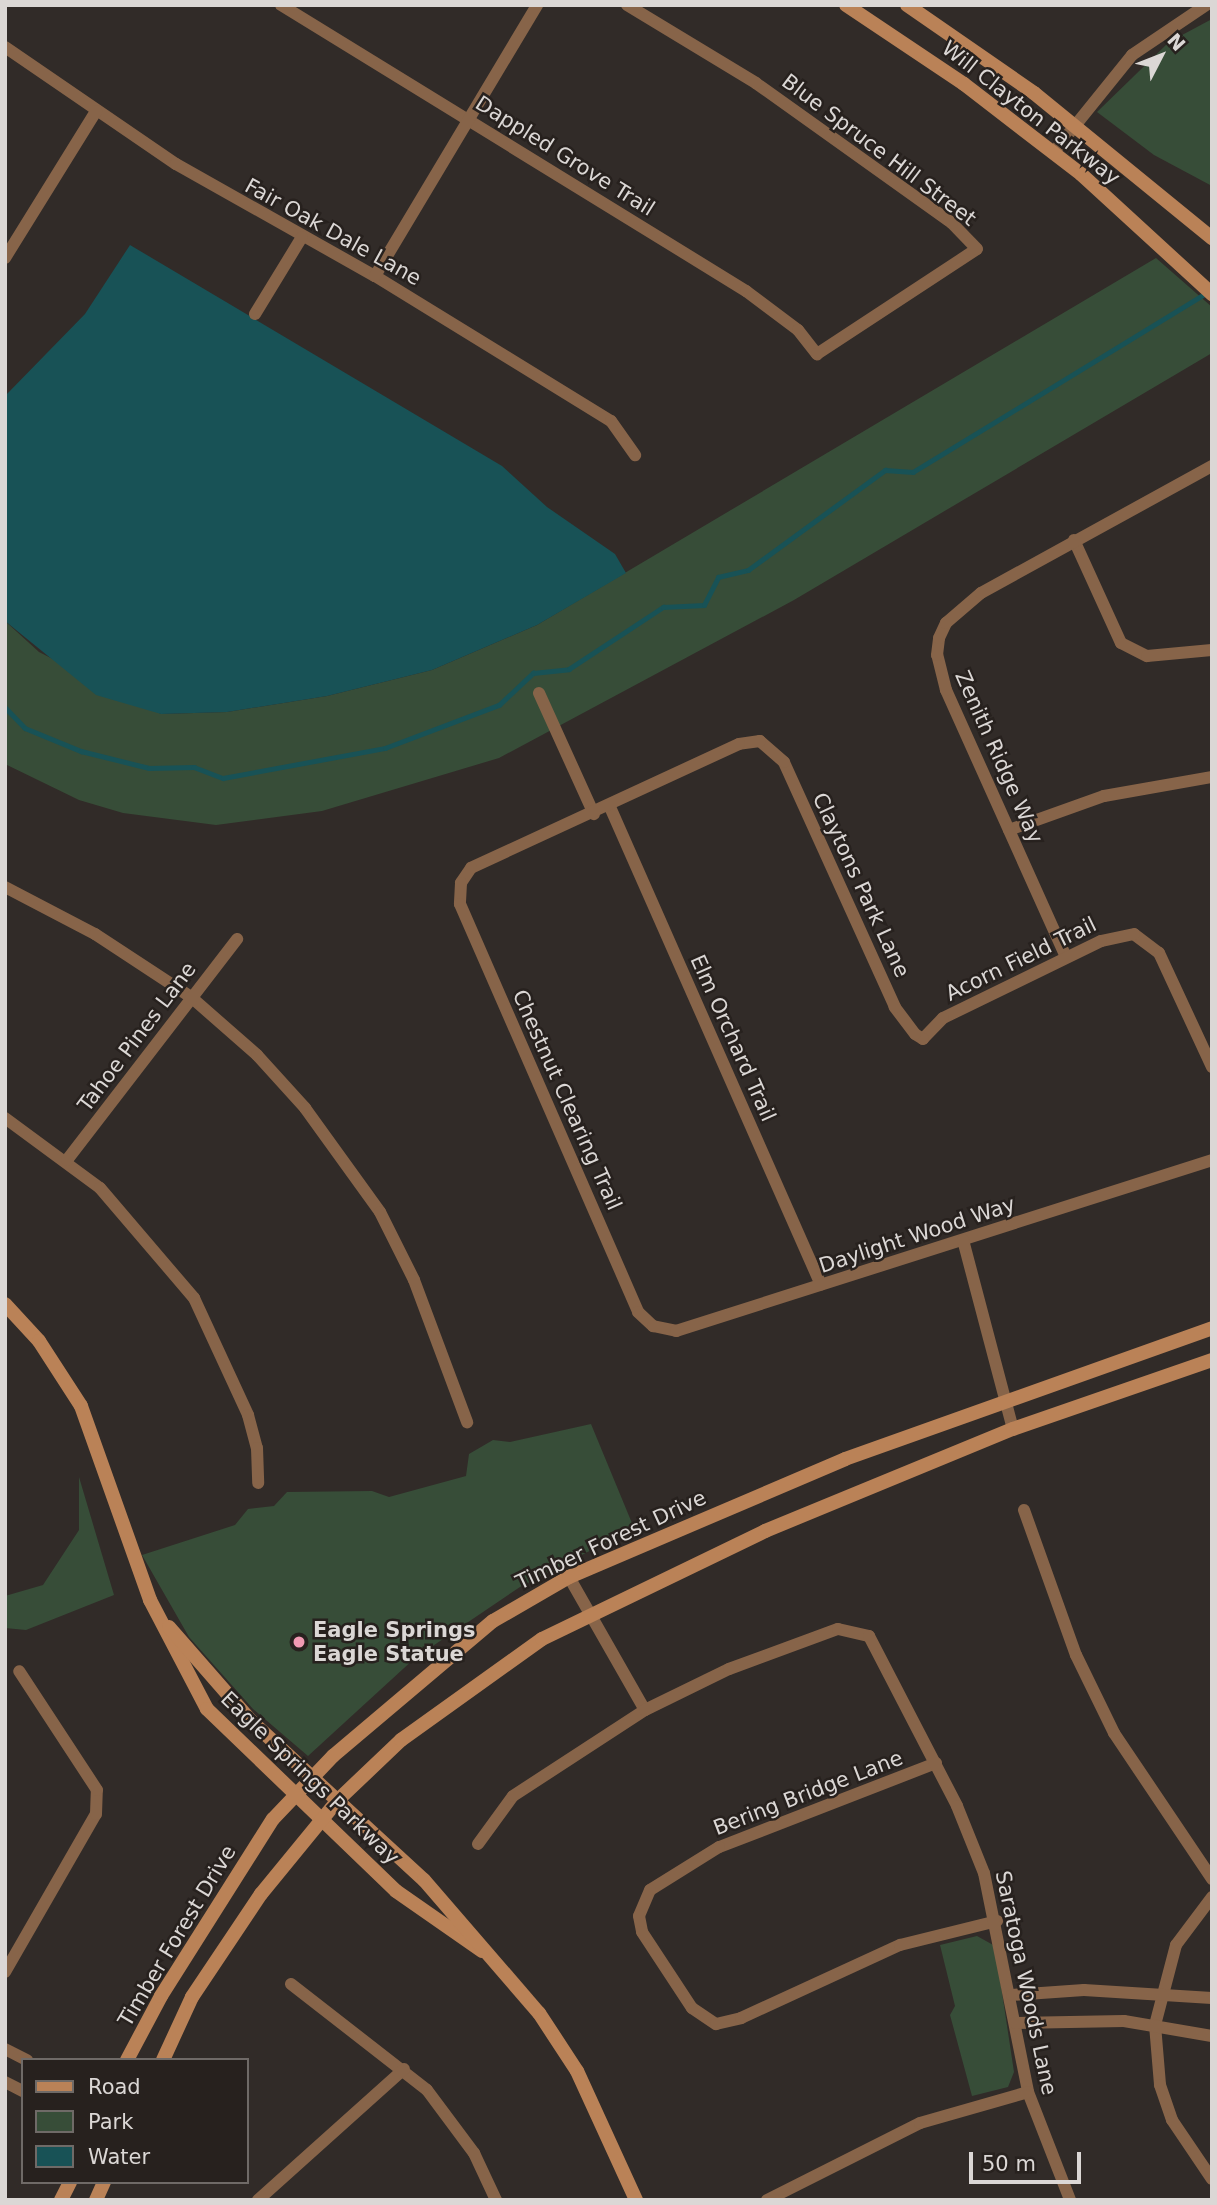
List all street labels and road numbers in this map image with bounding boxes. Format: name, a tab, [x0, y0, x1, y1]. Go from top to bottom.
street label: Will Clayton Parkway	[937, 36, 1125, 190]
street label: Blue Spruce Hill Street	[777, 69, 981, 231]
street label: Dappled Grove Trail	[471, 91, 659, 221]
street label: Fair Oak Dale Lane	[240, 173, 426, 291]
street label: Zenith Ridge Way	[950, 667, 1048, 847]
street label: Claytons Park Lane	[807, 789, 915, 981]
street label: Acorn Field Trail	[941, 912, 1101, 1006]
street label: Elm Orchard Trail	[685, 951, 781, 1125]
street label: Tahoe Pines Lane	[73, 957, 201, 1117]
street label: Chestnut Clearing Trail	[507, 986, 627, 1214]
street label: Daylight Wood Way	[816, 1191, 1018, 1279]
street label: Timber Forest Drive	[512, 1485, 710, 1595]
street label: Eagle Springs Parkway	[216, 1686, 404, 1870]
street label: Bering Bridge Lane	[710, 1745, 906, 1841]
street label: Timber Forest Drive	[113, 1841, 241, 2031]
street label: Saratoga Woods Lane	[990, 1869, 1062, 2097]

